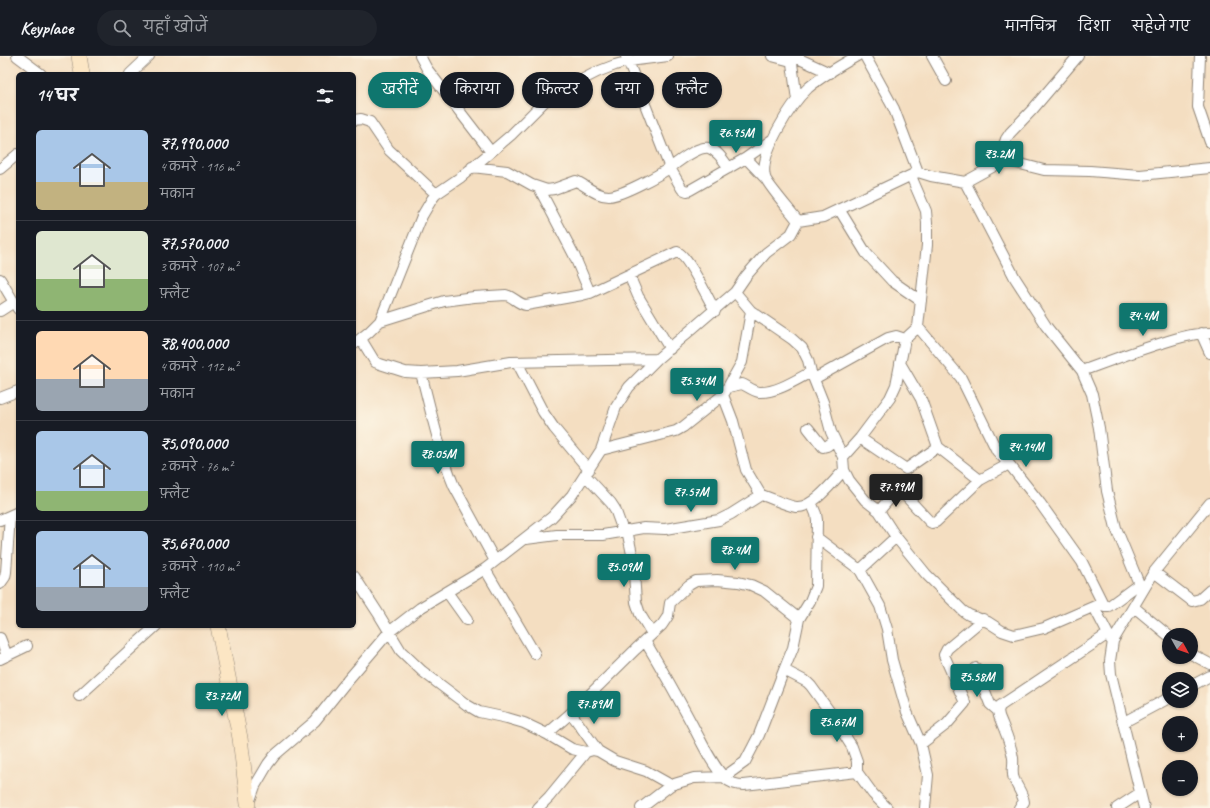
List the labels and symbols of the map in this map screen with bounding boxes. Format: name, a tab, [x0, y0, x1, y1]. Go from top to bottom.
pin: ₹6.95M	[703, 120, 769, 154]
pin: ₹3.2M	[971, 141, 1027, 175]
pin: ₹4.4M	[1115, 303, 1171, 337]
pin: ₹5.34M	[664, 368, 730, 402]
pin: ₹4.14M	[993, 434, 1059, 468]
pin: ₹8.05M	[405, 441, 471, 475]
pin: ₹7.99M	[863, 474, 929, 508]
pin: ₹7.57M	[658, 479, 724, 513]
pin: ₹8.4M	[707, 537, 763, 571]
pin: ₹5.09M	[591, 554, 657, 588]
north arrow	[1162, 628, 1198, 664]
pin: ₹5.58M	[944, 664, 1010, 698]
pin: ₹3.72M	[189, 683, 255, 717]
pin: ₹7.89M	[561, 691, 627, 725]
pin: ₹5.67M	[804, 709, 870, 743]

